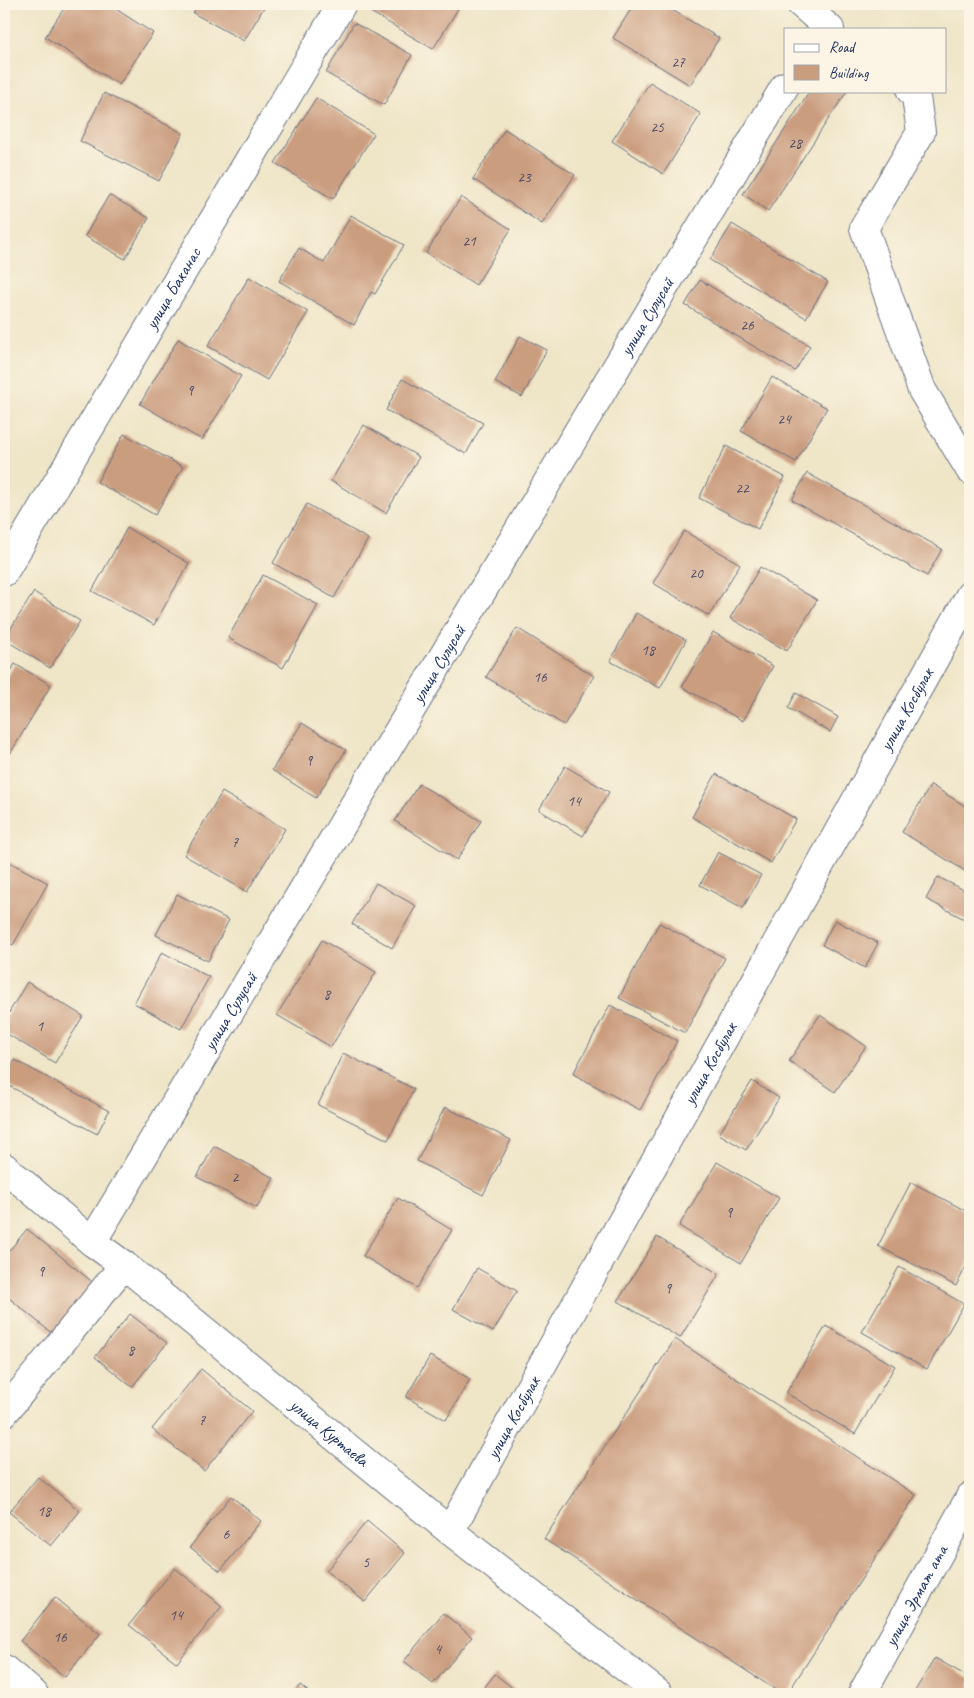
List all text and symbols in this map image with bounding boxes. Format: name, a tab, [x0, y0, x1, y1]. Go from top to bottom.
legend	[784, 28, 946, 92]
text: Road	[829, 38, 856, 57]
house number: 27	[671, 53, 686, 72]
text: Building	[829, 64, 869, 83]
house number: 25	[650, 118, 665, 137]
house number: 28	[788, 134, 803, 153]
house number: 23	[517, 168, 532, 187]
house number: 21	[462, 232, 477, 251]
street label: улица Баканас	[140, 243, 206, 334]
street label: улица Сулусай	[615, 272, 679, 360]
house number: 26	[740, 316, 755, 335]
house number: 9	[187, 381, 195, 400]
house number: 24	[777, 410, 792, 429]
house number: 22	[735, 479, 750, 498]
house number: 20	[689, 564, 704, 583]
street label: улица Сулусай	[406, 620, 471, 708]
house number: 18	[641, 641, 656, 660]
street label: улица Косбулак	[874, 663, 939, 755]
house number: 16	[533, 668, 548, 687]
house number: 9	[306, 751, 314, 770]
house number: 14	[567, 792, 582, 811]
house number: 7	[232, 833, 240, 852]
street label: улица Сулусай	[198, 967, 263, 1055]
house number: 8	[324, 985, 332, 1004]
house number: 1	[37, 1017, 45, 1036]
street label: улица Косбулак	[678, 1017, 742, 1109]
house number: 2	[232, 1168, 240, 1187]
house number: 9	[726, 1203, 734, 1222]
house number: 9	[38, 1262, 46, 1281]
house number: 9	[665, 1279, 673, 1298]
house number: 8	[128, 1341, 136, 1360]
street label: улица Косбулак	[481, 1371, 546, 1463]
street label: улица Куртаева	[285, 1393, 374, 1472]
house number: 7	[199, 1411, 207, 1430]
house number: 18	[37, 1502, 52, 1521]
house number: 6	[223, 1525, 231, 1544]
street label: улица Эрмат ата	[879, 1540, 953, 1651]
house number: 5	[363, 1553, 371, 1572]
house number: 14	[169, 1606, 184, 1625]
house number: 16	[53, 1628, 68, 1647]
house number: 4	[435, 1640, 443, 1659]

